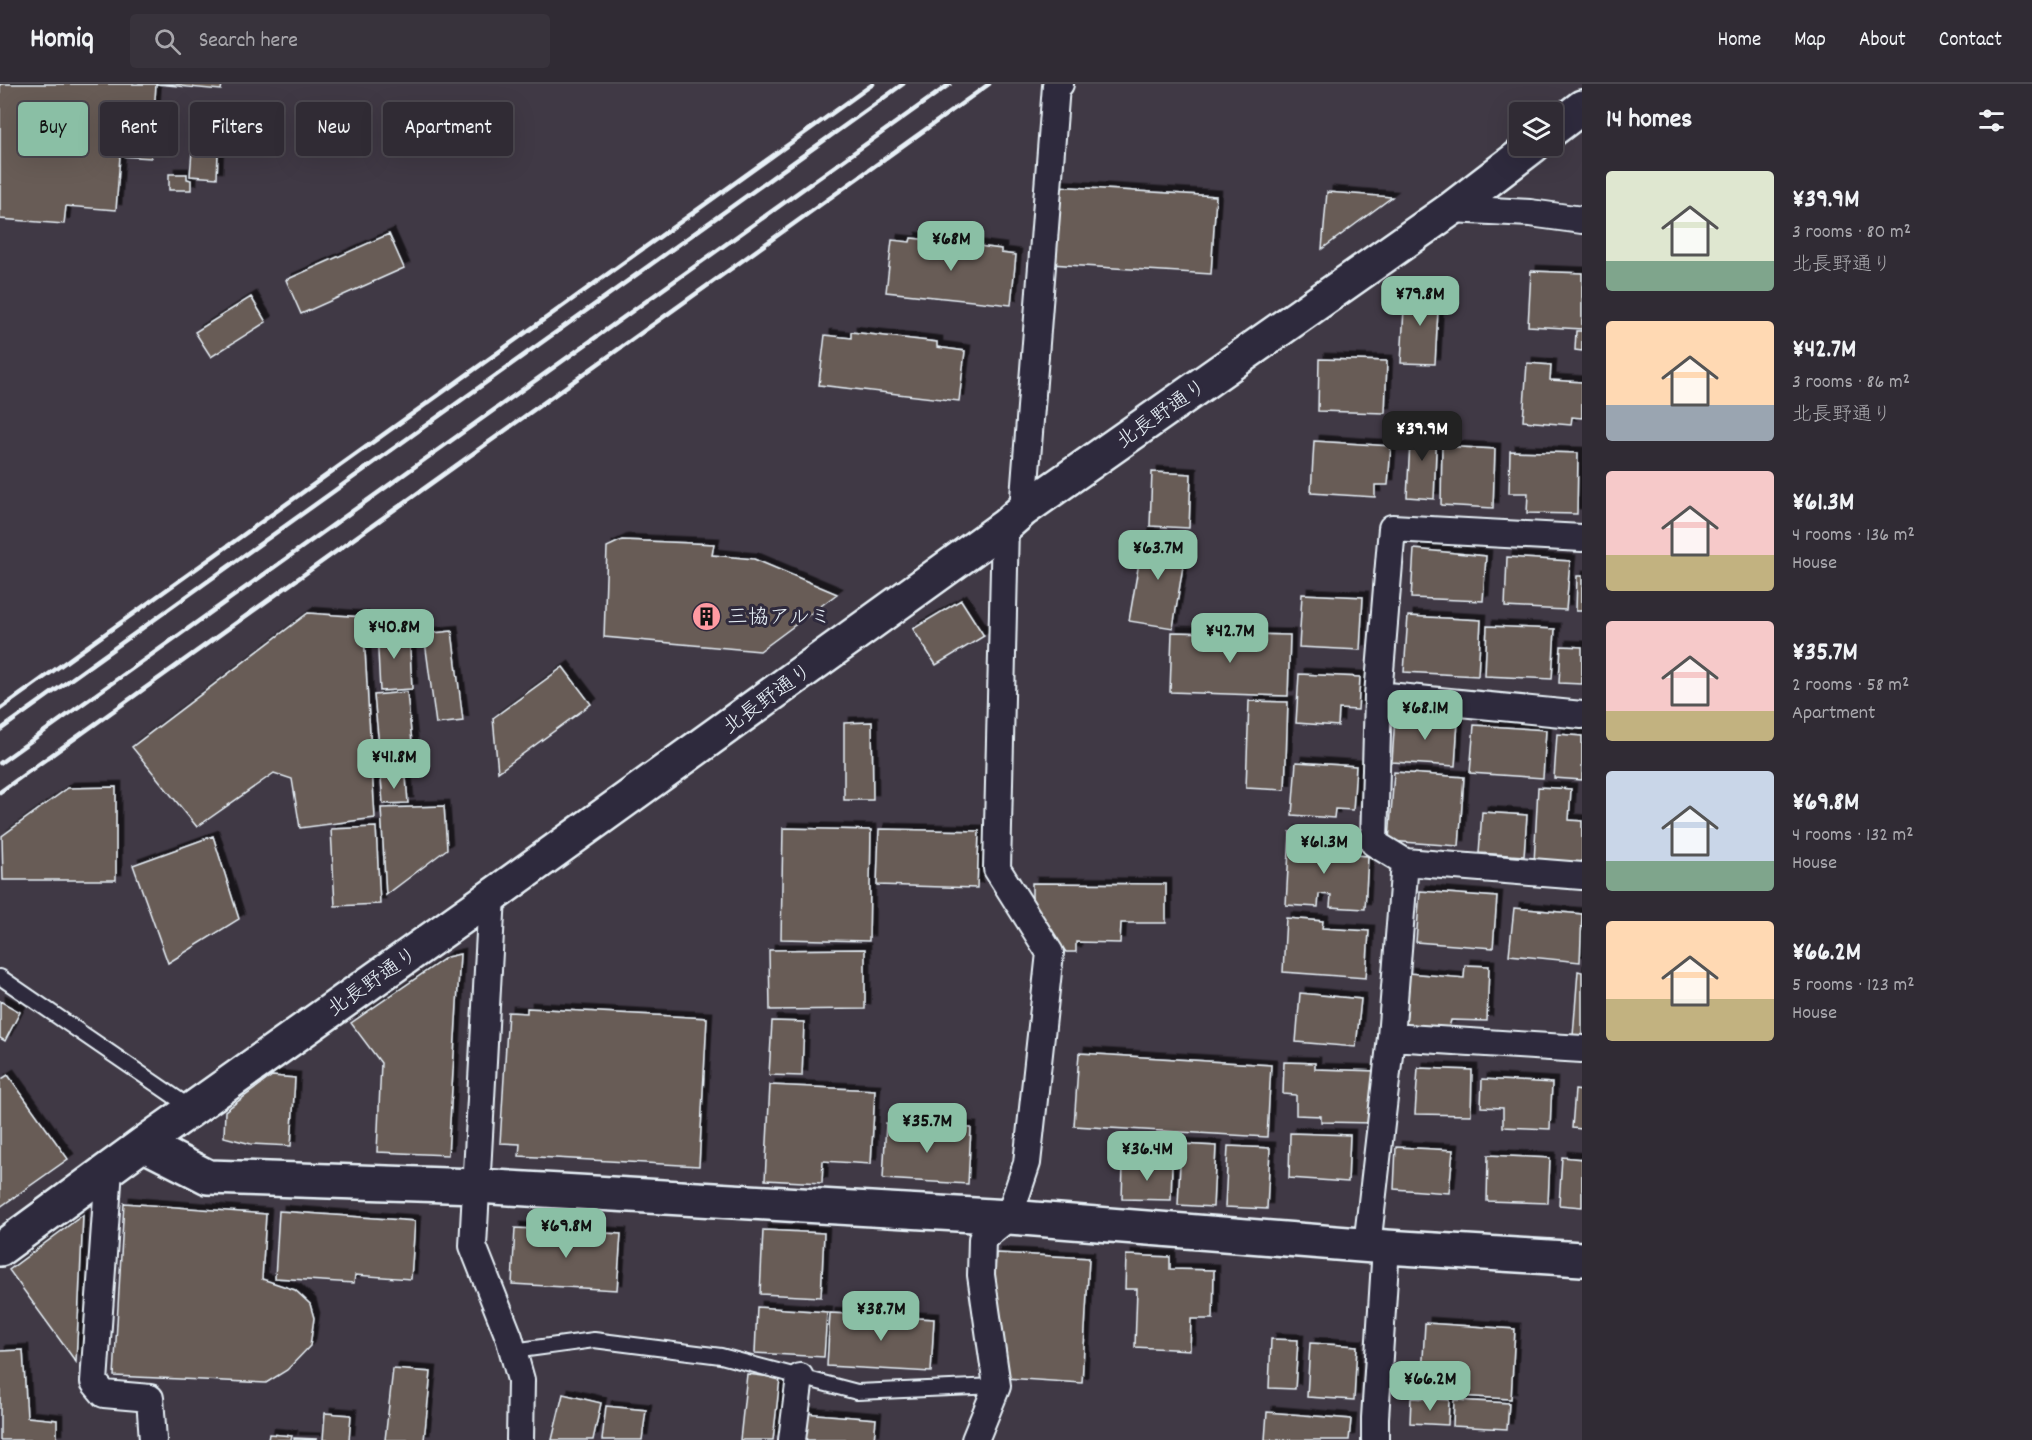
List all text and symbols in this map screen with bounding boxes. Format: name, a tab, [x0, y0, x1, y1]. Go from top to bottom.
search box	[130, 14, 550, 68]
text: Homiq	[30, 21, 94, 61]
icon: search	[151, 25, 184, 58]
text: Search here	[199, 26, 298, 57]
text: Home	[1717, 26, 1761, 56]
text: Map	[1794, 26, 1826, 56]
text: About	[1859, 26, 1906, 56]
text: Contact	[1939, 26, 2002, 56]
chip: Buy	[18, 102, 88, 156]
chip: Rent	[100, 102, 178, 156]
chip: Filters	[190, 102, 284, 156]
chip: New	[296, 102, 371, 156]
chip: Apartment	[383, 102, 513, 156]
map controls	[1509, 102, 1563, 156]
button: layers	[1509, 102, 1563, 156]
text: 14 homes	[1606, 102, 1692, 139]
icon: filters	[1975, 104, 2008, 137]
text: ¥39.9M	[1792, 182, 1860, 219]
icon: home	[1654, 195, 1726, 267]
text: 3 rooms · 80 m²	[1792, 219, 1911, 247]
pin: ¥68M	[915, 221, 987, 272]
text: ¥68M	[931, 226, 971, 254]
text: 北長野通り	[1792, 252, 1892, 280]
pin: ¥79.8M	[1371, 276, 1469, 327]
text: ¥79.8M	[1395, 281, 1445, 309]
text: ¥42.7M	[1792, 332, 1856, 369]
icon: home	[1654, 345, 1726, 417]
text: 3 rooms · 86 m²	[1792, 369, 1910, 397]
street label: 北長野通り	[1111, 373, 1214, 458]
text: 北長野通り	[1792, 402, 1892, 430]
pin: ¥39.9M	[1373, 411, 1471, 462]
text: ¥39.9M	[1396, 416, 1448, 444]
text: ¥61.3M	[1792, 485, 1854, 522]
icon: home	[1654, 495, 1726, 567]
text: 4 rooms · 136 m²	[1792, 522, 1915, 550]
pin: ¥63.7M	[1109, 530, 1207, 581]
text: ¥63.7M	[1132, 535, 1184, 563]
text: House	[1792, 550, 1837, 578]
building icon: 三協アルミ	[690, 600, 722, 632]
place label: 三協アルミ	[727, 604, 831, 634]
pin: ¥40.8M	[345, 609, 443, 660]
pin: ¥42.7M	[1181, 613, 1279, 664]
text: ¥40.8M	[368, 614, 420, 642]
text: ¥42.7M	[1205, 618, 1255, 646]
text: ¥35.7M	[1792, 635, 1858, 672]
icon: home	[1654, 645, 1726, 717]
street label: 北長野通り	[717, 657, 820, 743]
text: 2 rooms · 58 m²	[1792, 672, 1909, 700]
pin: ¥68.1M	[1376, 690, 1474, 741]
text: ¥68.1M	[1402, 695, 1448, 723]
text: Apartment	[1792, 700, 1875, 728]
pin: ¥41.8M	[345, 739, 443, 790]
text: ¥41.8M	[371, 744, 417, 772]
text: ¥69.8M	[1792, 785, 1859, 822]
icon: home	[1654, 795, 1726, 867]
text: 4 rooms · 132 m²	[1792, 822, 1914, 850]
pin: ¥61.3M	[1275, 824, 1373, 875]
text: ¥61.3M	[1300, 829, 1348, 857]
text: House	[1792, 850, 1837, 878]
text: ¥66.2M	[1792, 935, 1861, 972]
street label: 北長野通り	[322, 941, 425, 1026]
icon: home	[1654, 945, 1726, 1017]
text: 5 rooms · 123 m²	[1792, 972, 1915, 1000]
text: House	[1792, 1000, 1837, 1028]
pin: ¥35.7M	[878, 1103, 976, 1154]
text: ¥35.7M	[902, 1108, 952, 1136]
pin: ¥36.4M	[1098, 1131, 1196, 1182]
text: ¥36.4M	[1121, 1136, 1173, 1164]
pin: ¥69.8M	[517, 1208, 615, 1259]
text: ¥69.8M	[540, 1213, 592, 1241]
pin: ¥38.7M	[832, 1291, 930, 1342]
text: ¥38.7M	[856, 1296, 906, 1324]
pin: ¥66.2M	[1381, 1361, 1479, 1412]
text: ¥66.2M	[1403, 1366, 1457, 1394]

